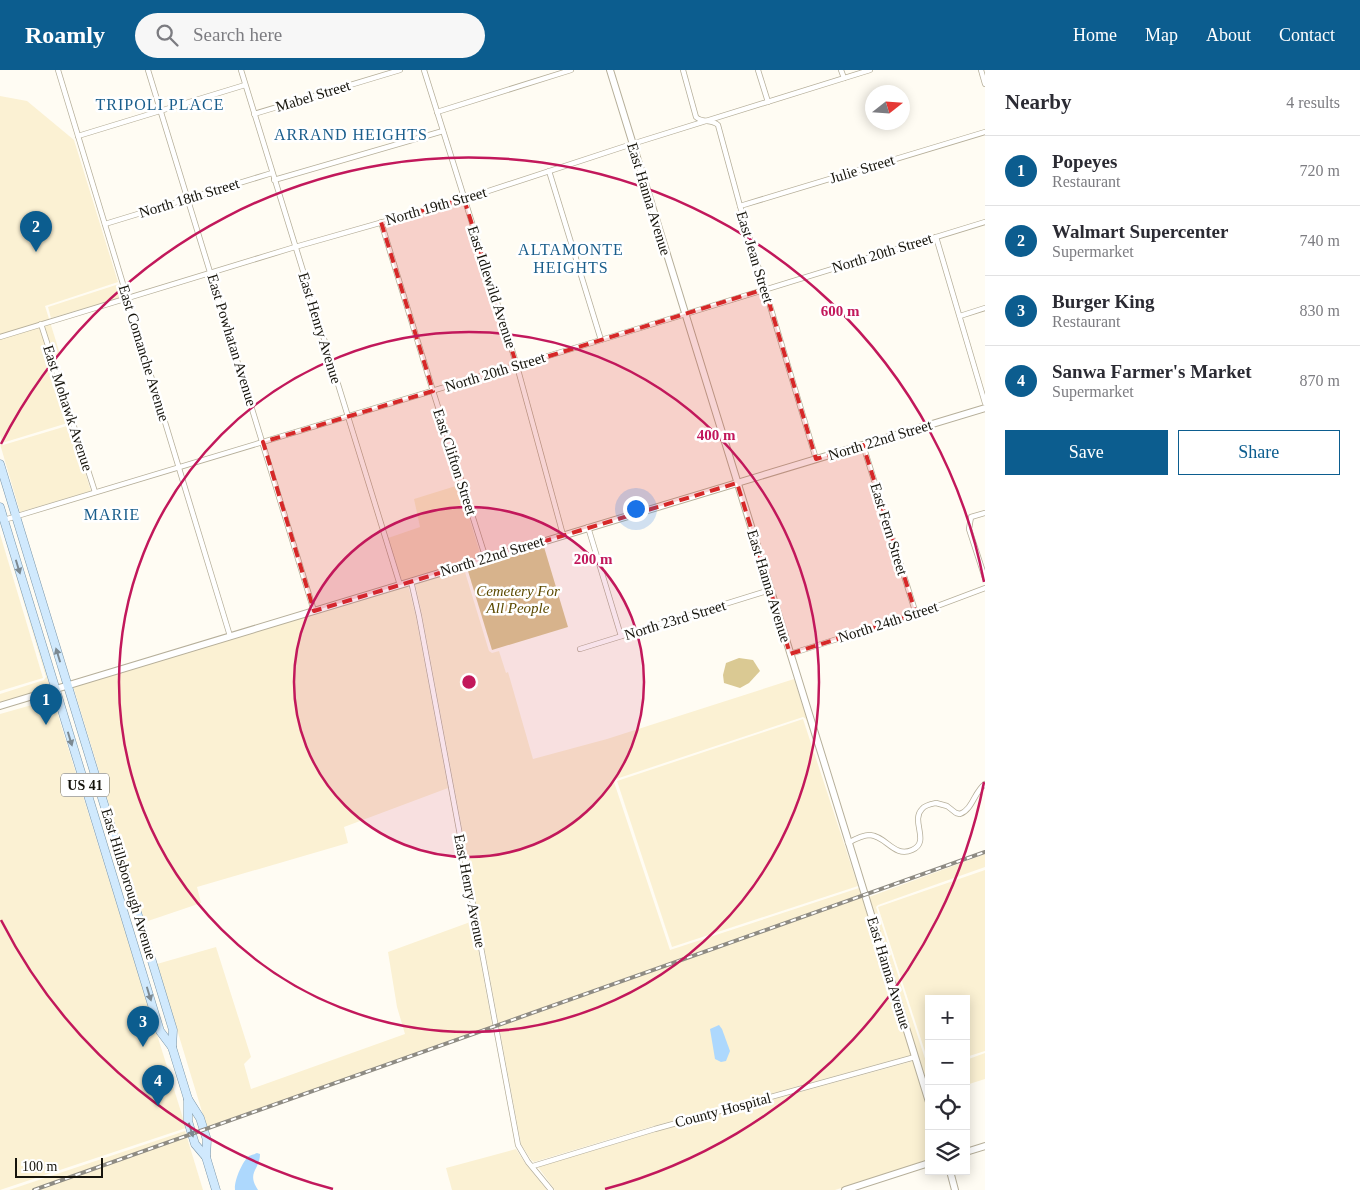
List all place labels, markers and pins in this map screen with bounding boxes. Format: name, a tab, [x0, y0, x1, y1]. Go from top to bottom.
pin: 2	[20, 211, 52, 252]
centre of rings	[460, 673, 478, 691]
pin: 1	[30, 684, 62, 725]
pin: 3	[127, 1006, 159, 1047]
pin: 4	[142, 1065, 174, 1106]

